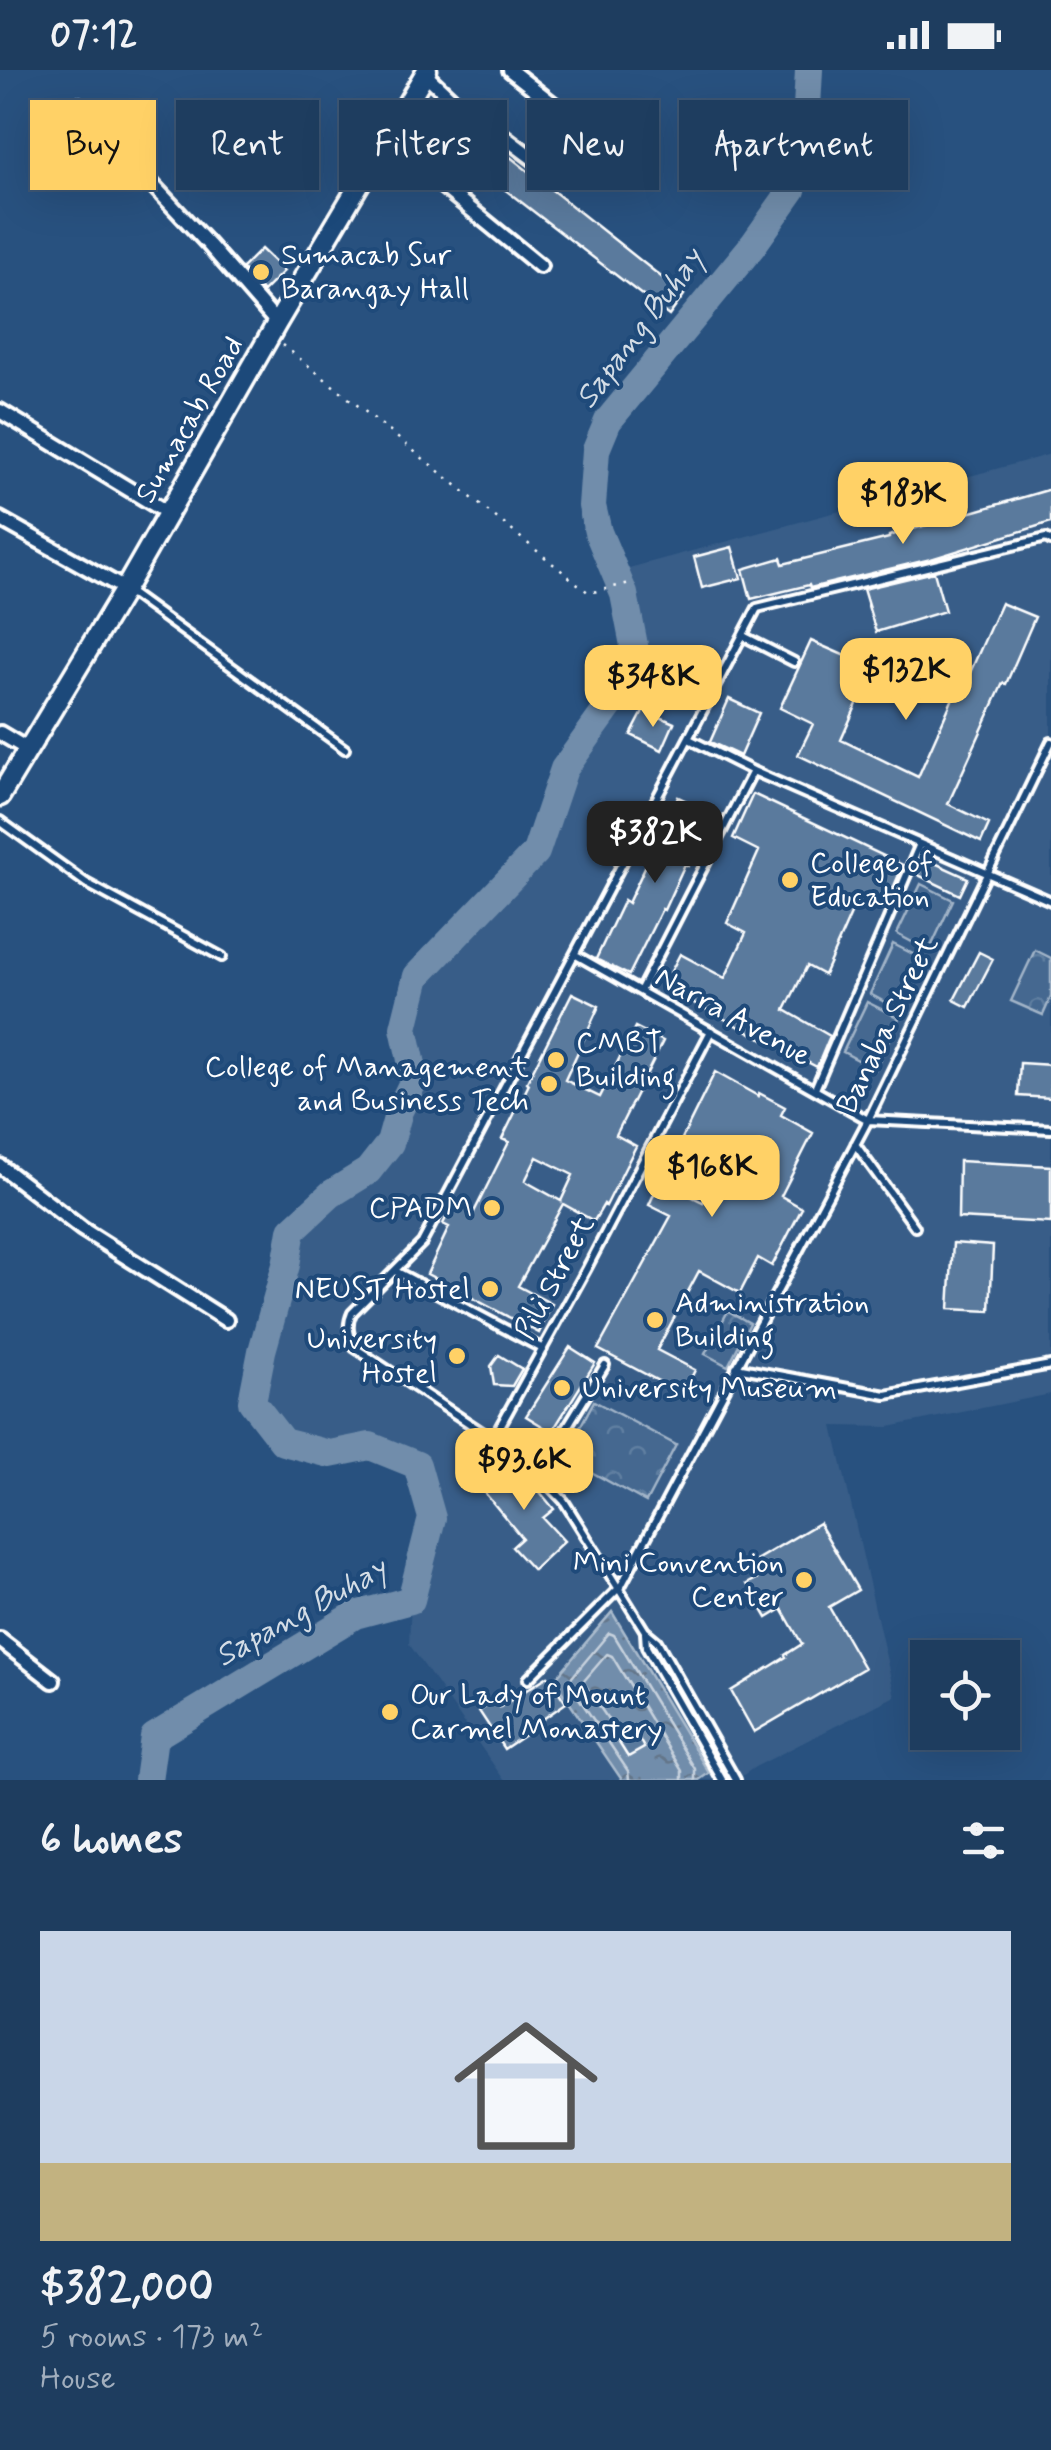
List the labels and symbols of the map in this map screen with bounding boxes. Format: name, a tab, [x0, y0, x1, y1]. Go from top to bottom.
place label: Sumacab Sur Barangay Hall	[281, 236, 469, 309]
water label: Sapang Buhay	[566, 239, 715, 417]
marker: Sumacab Sur Barangay Hall	[250, 261, 272, 283]
street label: Sumacab Road	[127, 330, 253, 510]
pin: $183K	[833, 462, 973, 547]
pin: $132K	[836, 638, 976, 723]
pin: $348K	[583, 645, 723, 730]
pin: $382K	[585, 801, 725, 886]
place label: College of Education	[810, 844, 933, 917]
marker: College of Education	[779, 869, 801, 891]
street label: Banaba Street	[828, 929, 948, 1120]
street label: Narra Avenue	[648, 958, 818, 1076]
place label: CMBT Building	[576, 1024, 675, 1100]
place label: College of Management and Business Tech	[205, 1048, 529, 1121]
marker: CMBT Building	[545, 1049, 567, 1071]
marker: College of Management and Business Tech	[538, 1073, 560, 1095]
pin: $168K	[642, 1135, 782, 1220]
place label: CPADM	[369, 1189, 472, 1228]
marker: CPADM	[481, 1197, 503, 1219]
street label: Pili Street	[506, 1209, 604, 1347]
place label: NEUST Hostel	[295, 1270, 470, 1309]
marker: NEUST Hostel	[479, 1278, 501, 1300]
place label: Administration Building	[675, 1284, 869, 1360]
marker: Administration Building	[644, 1309, 666, 1331]
place label: University Hostel	[307, 1320, 437, 1393]
marker: University Hostel	[446, 1345, 468, 1367]
place label: University Museum	[582, 1369, 837, 1408]
marker: University Museum	[551, 1377, 573, 1399]
pin: $93.6K	[443, 1428, 605, 1513]
place label: Mini Convention Center	[573, 1544, 784, 1617]
water label: Sapang Buhay	[208, 1548, 396, 1677]
marker: Mini Convention Center	[793, 1569, 815, 1591]
place label: Our Lady of Mount Carmel Monastery	[410, 1676, 663, 1749]
marker: Our Lady of Mount Carmel Monastery	[379, 1701, 401, 1723]

